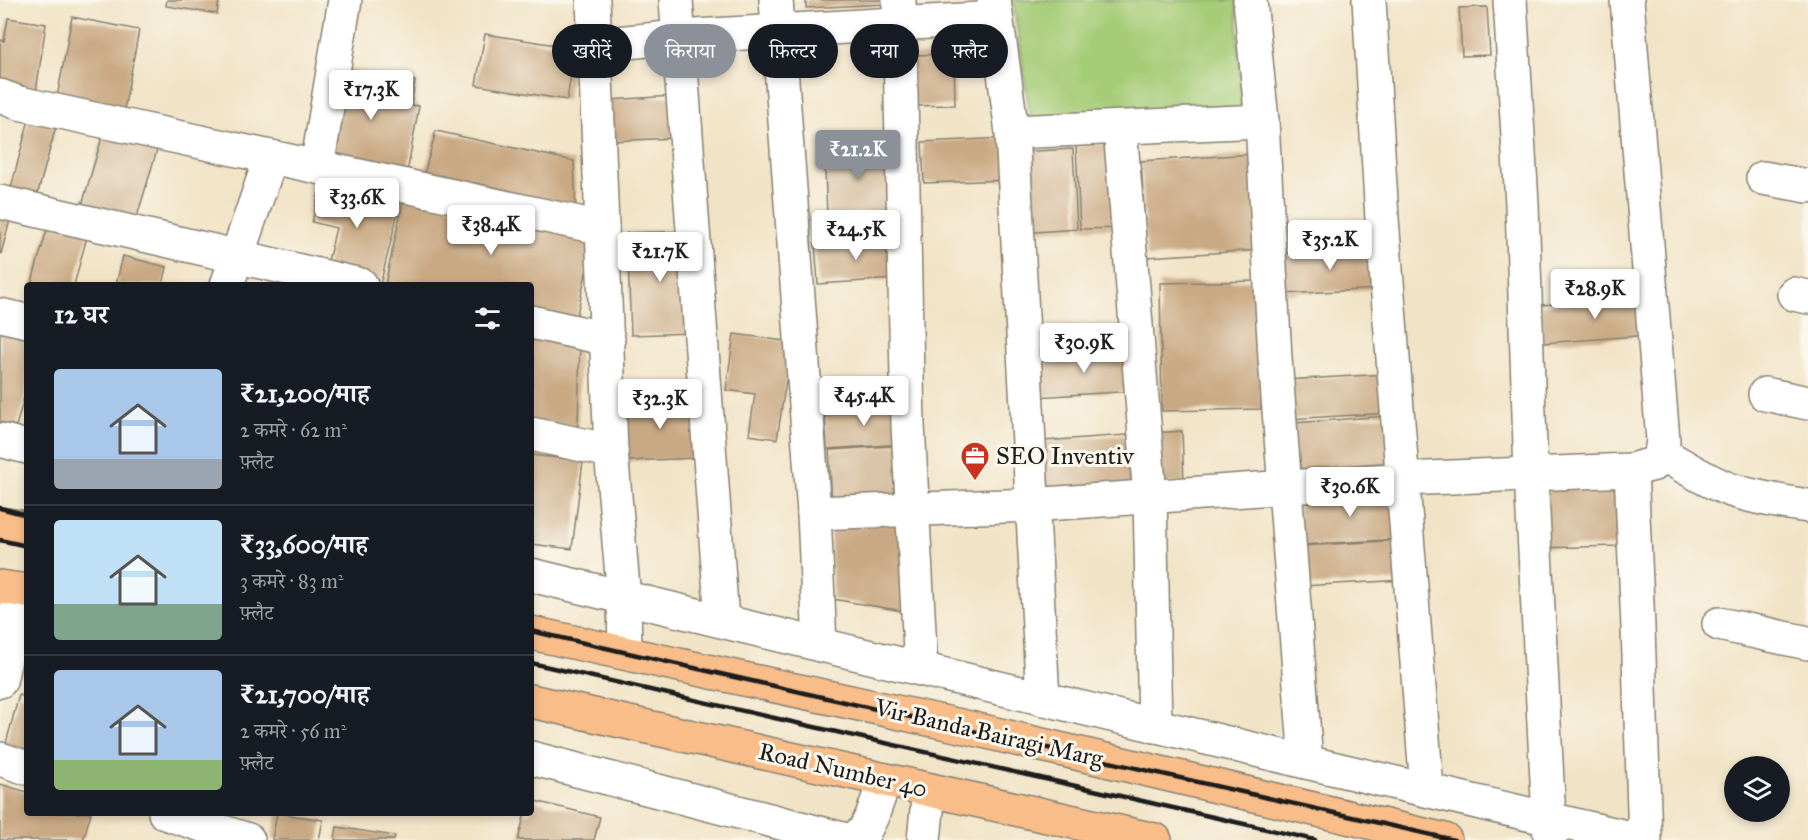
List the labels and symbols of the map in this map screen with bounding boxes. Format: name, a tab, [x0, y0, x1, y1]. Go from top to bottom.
pin: ₹17.3K	[322, 70, 420, 121]
pin: ₹21.2K	[809, 130, 907, 181]
pin: ₹33.6K	[308, 178, 406, 229]
pin: ₹38.4K	[442, 205, 540, 256]
pin: ₹24.5K	[807, 210, 905, 261]
pin: ₹35.2K	[1281, 220, 1379, 271]
pin: ₹21.7K	[611, 232, 709, 283]
pin: ₹28.9K	[1546, 269, 1644, 320]
pin: ₹30.9K	[1035, 323, 1133, 374]
pin: ₹45.4K	[815, 376, 913, 427]
pin: ₹32.3K	[611, 379, 709, 430]
office icon: SEO Inventiv	[959, 440, 991, 482]
place label: SEO Inventiv	[996, 441, 1135, 471]
pin: ₹30.6K	[1301, 467, 1399, 518]
street label: Vir Banda Bairagi Marg	[871, 692, 1107, 774]
street label: Road Number 40	[756, 736, 930, 804]

